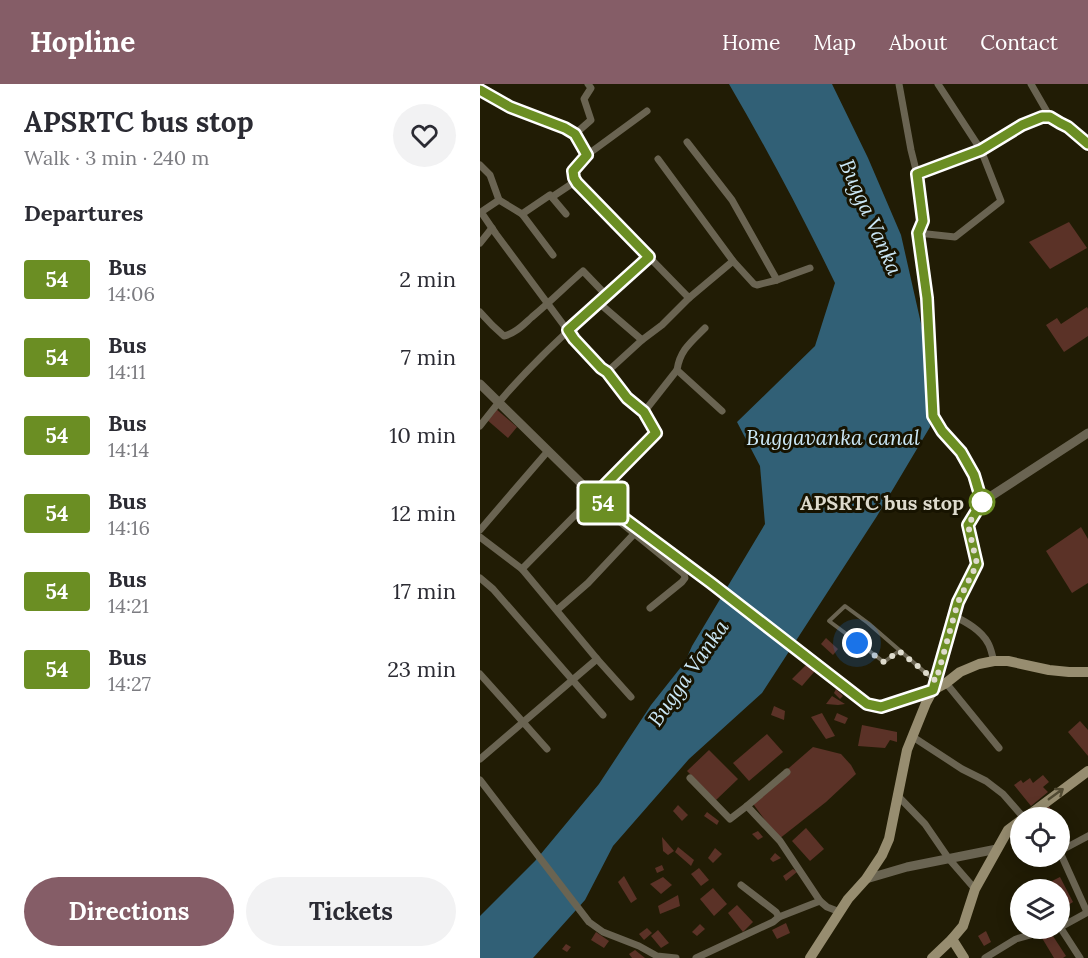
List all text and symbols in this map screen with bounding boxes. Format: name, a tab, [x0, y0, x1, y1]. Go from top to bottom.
text: Hopline	[30, 24, 135, 60]
text: Home	[722, 29, 780, 56]
text: Map	[813, 29, 856, 56]
text: About	[889, 29, 947, 56]
text: Contact	[980, 29, 1058, 56]
text: APSRTC bus stop	[24, 104, 254, 140]
button: heart	[393, 104, 456, 167]
text: Walk · 3 min · 240 m	[24, 145, 209, 170]
water label: Bugga Vanka	[834, 155, 909, 279]
text: Departures	[24, 199, 143, 227]
text: Bus	[108, 253, 147, 281]
text: 2 min	[399, 265, 456, 293]
text: 54	[45, 266, 69, 293]
text: 14:06	[108, 281, 155, 306]
text: Bus	[108, 331, 147, 359]
text: 7 min	[401, 343, 456, 371]
text: 54	[45, 344, 69, 371]
text: 14:11	[108, 359, 146, 384]
text: Bus	[108, 409, 147, 437]
text: 10 min	[389, 421, 456, 449]
text: 54	[45, 422, 69, 449]
water label: Buggavanka canal	[746, 424, 920, 451]
text: 14:14	[108, 437, 149, 462]
line badge: 54	[576, 484, 630, 522]
text: Bus	[108, 487, 147, 515]
marker: APSRTC bus stop	[969, 489, 995, 515]
text: 54	[591, 490, 615, 517]
place label: APSRTC bus stop	[800, 490, 964, 515]
text: 12 min	[391, 499, 456, 527]
text: 54	[45, 500, 69, 527]
text: 14:16	[108, 515, 150, 540]
text: Bus	[108, 565, 147, 593]
text: 17 min	[393, 577, 456, 605]
text: 54	[45, 578, 69, 605]
text: 14:21	[108, 593, 149, 618]
water label: Bugga Vanka	[641, 614, 735, 731]
your location	[842, 628, 872, 658]
text: Bus	[108, 643, 147, 671]
text: 23 min	[387, 655, 456, 683]
text: 54	[45, 656, 69, 683]
text: 14:27	[108, 671, 151, 696]
one-way arrow	[1048, 788, 1064, 800]
map controls	[1010, 807, 1070, 939]
button: locate	[1010, 807, 1070, 867]
button: Directions	[24, 877, 234, 946]
button: Tickets	[246, 877, 456, 946]
button: layers	[1010, 879, 1070, 939]

